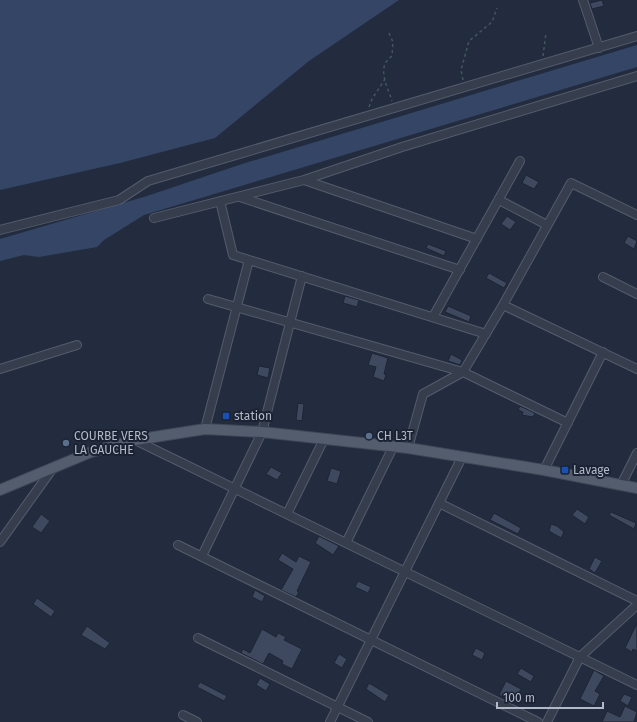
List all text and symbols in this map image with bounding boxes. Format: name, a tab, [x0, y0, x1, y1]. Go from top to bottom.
place label: station	[234, 409, 272, 423]
marker: station	[221, 411, 231, 421]
place label: COURBE VERS LA GAUCHE	[74, 429, 148, 457]
place label: CH L3T	[377, 429, 414, 443]
marker: CH L3T	[364, 431, 374, 441]
marker: COURBE VERS LA GAUCHE	[61, 438, 71, 448]
place label: Lavage	[573, 463, 610, 477]
marker: Lavage	[560, 465, 570, 475]
scale bar	[497, 684, 603, 710]
text: 100 m	[503, 691, 535, 705]

